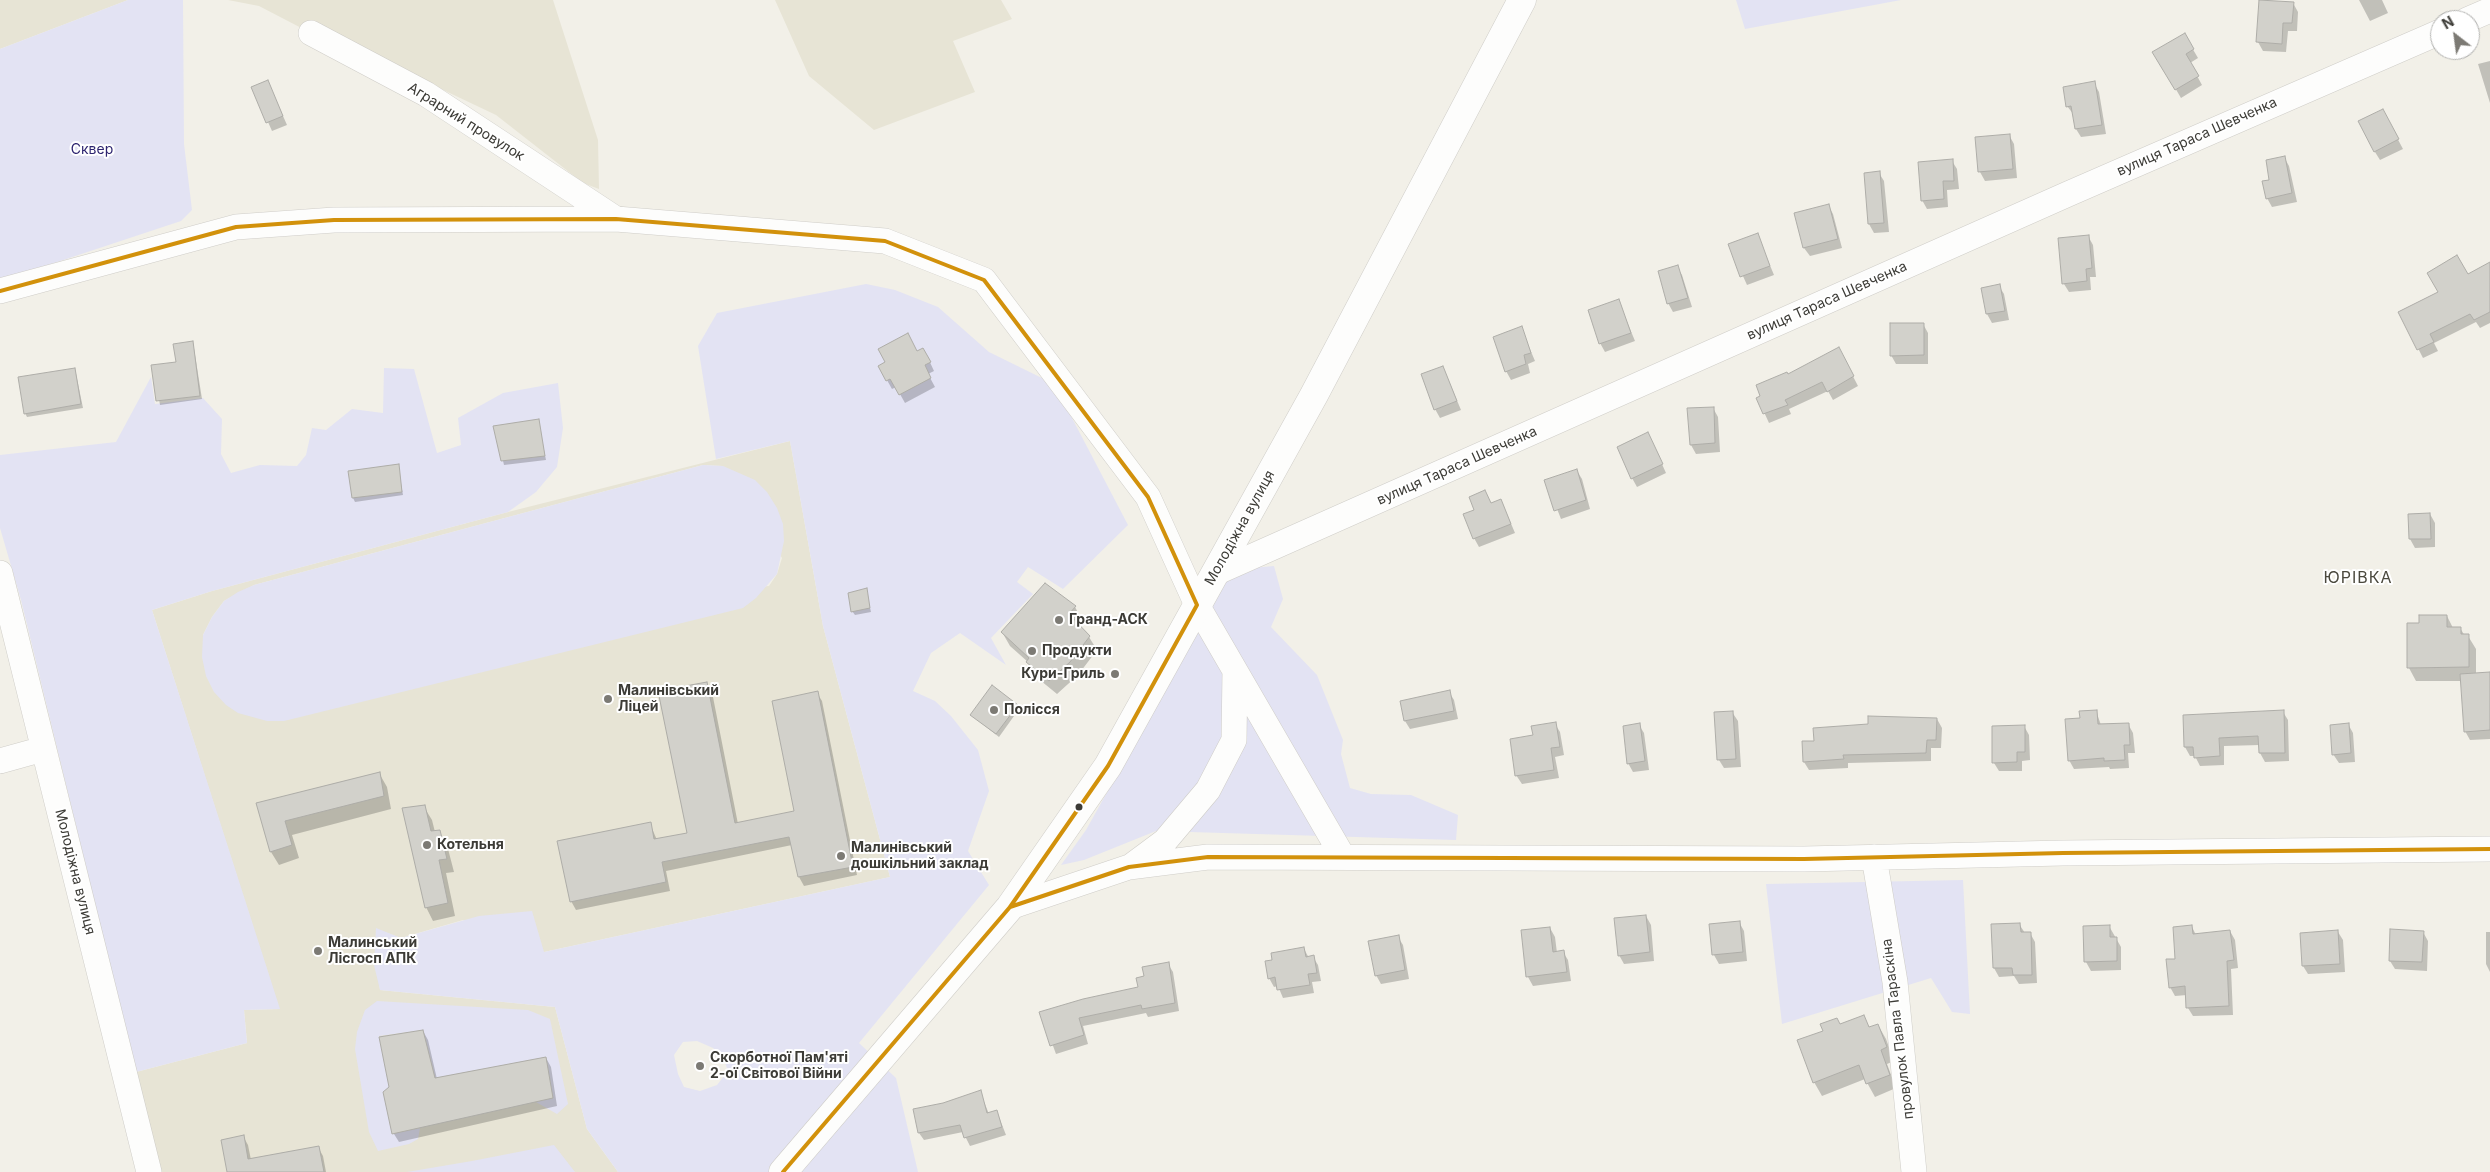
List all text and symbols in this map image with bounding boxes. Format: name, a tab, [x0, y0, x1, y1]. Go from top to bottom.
north arrow	[2430, 10, 2480, 60]
text: N	[2439, 12, 2457, 32]
street label: Аграрний провулок	[405, 79, 527, 165]
street label: вулиця Тараса Шевченка	[2114, 94, 2280, 180]
park label: Сквер	[71, 142, 113, 158]
street label: вулиця Тараса Шевченка	[1744, 258, 1910, 344]
street label: вулиця Тараса Шевченка	[1374, 423, 1540, 509]
street label: Молодіжна вулиця	[1201, 468, 1279, 588]
district label: ЮРІВКА	[2323, 568, 2393, 588]
place label: Гранд-АСК	[1069, 612, 1148, 628]
marker: Гранд-АСК	[1053, 614, 1065, 626]
place label: Продукти	[1042, 643, 1112, 659]
marker: Продукти	[1026, 645, 1038, 657]
place label: Кури-Гриль	[1021, 666, 1105, 682]
marker: Кури-Гриль	[1109, 668, 1121, 680]
place label: Малинівський Ліцей	[618, 683, 719, 716]
marker: Малинівський Ліцей	[602, 693, 614, 705]
place label: Полісся	[1004, 702, 1060, 718]
marker: Полісся	[988, 704, 1000, 716]
unlabelled marker	[1074, 802, 1084, 812]
street label: Молодіжна вулиця	[51, 808, 99, 936]
place label: Котельня	[437, 837, 504, 853]
marker: Котельня	[421, 839, 433, 851]
place label: Малинівський дошкільний заклад	[851, 840, 989, 872]
marker: Малинівський дошкільний заклад	[835, 850, 847, 862]
place label: Малинський Лісгосп АПК	[328, 935, 417, 968]
street label: провулок Павла Тараскіна	[1879, 938, 1917, 1120]
marker: Малинський Лісгосп АПК	[312, 945, 324, 957]
place label: Скорботної Пам'яті 2-ої Світової Війни	[710, 1050, 848, 1082]
marker: Скорботної Пам'яті 2-ої Світової Війни	[694, 1060, 706, 1072]

